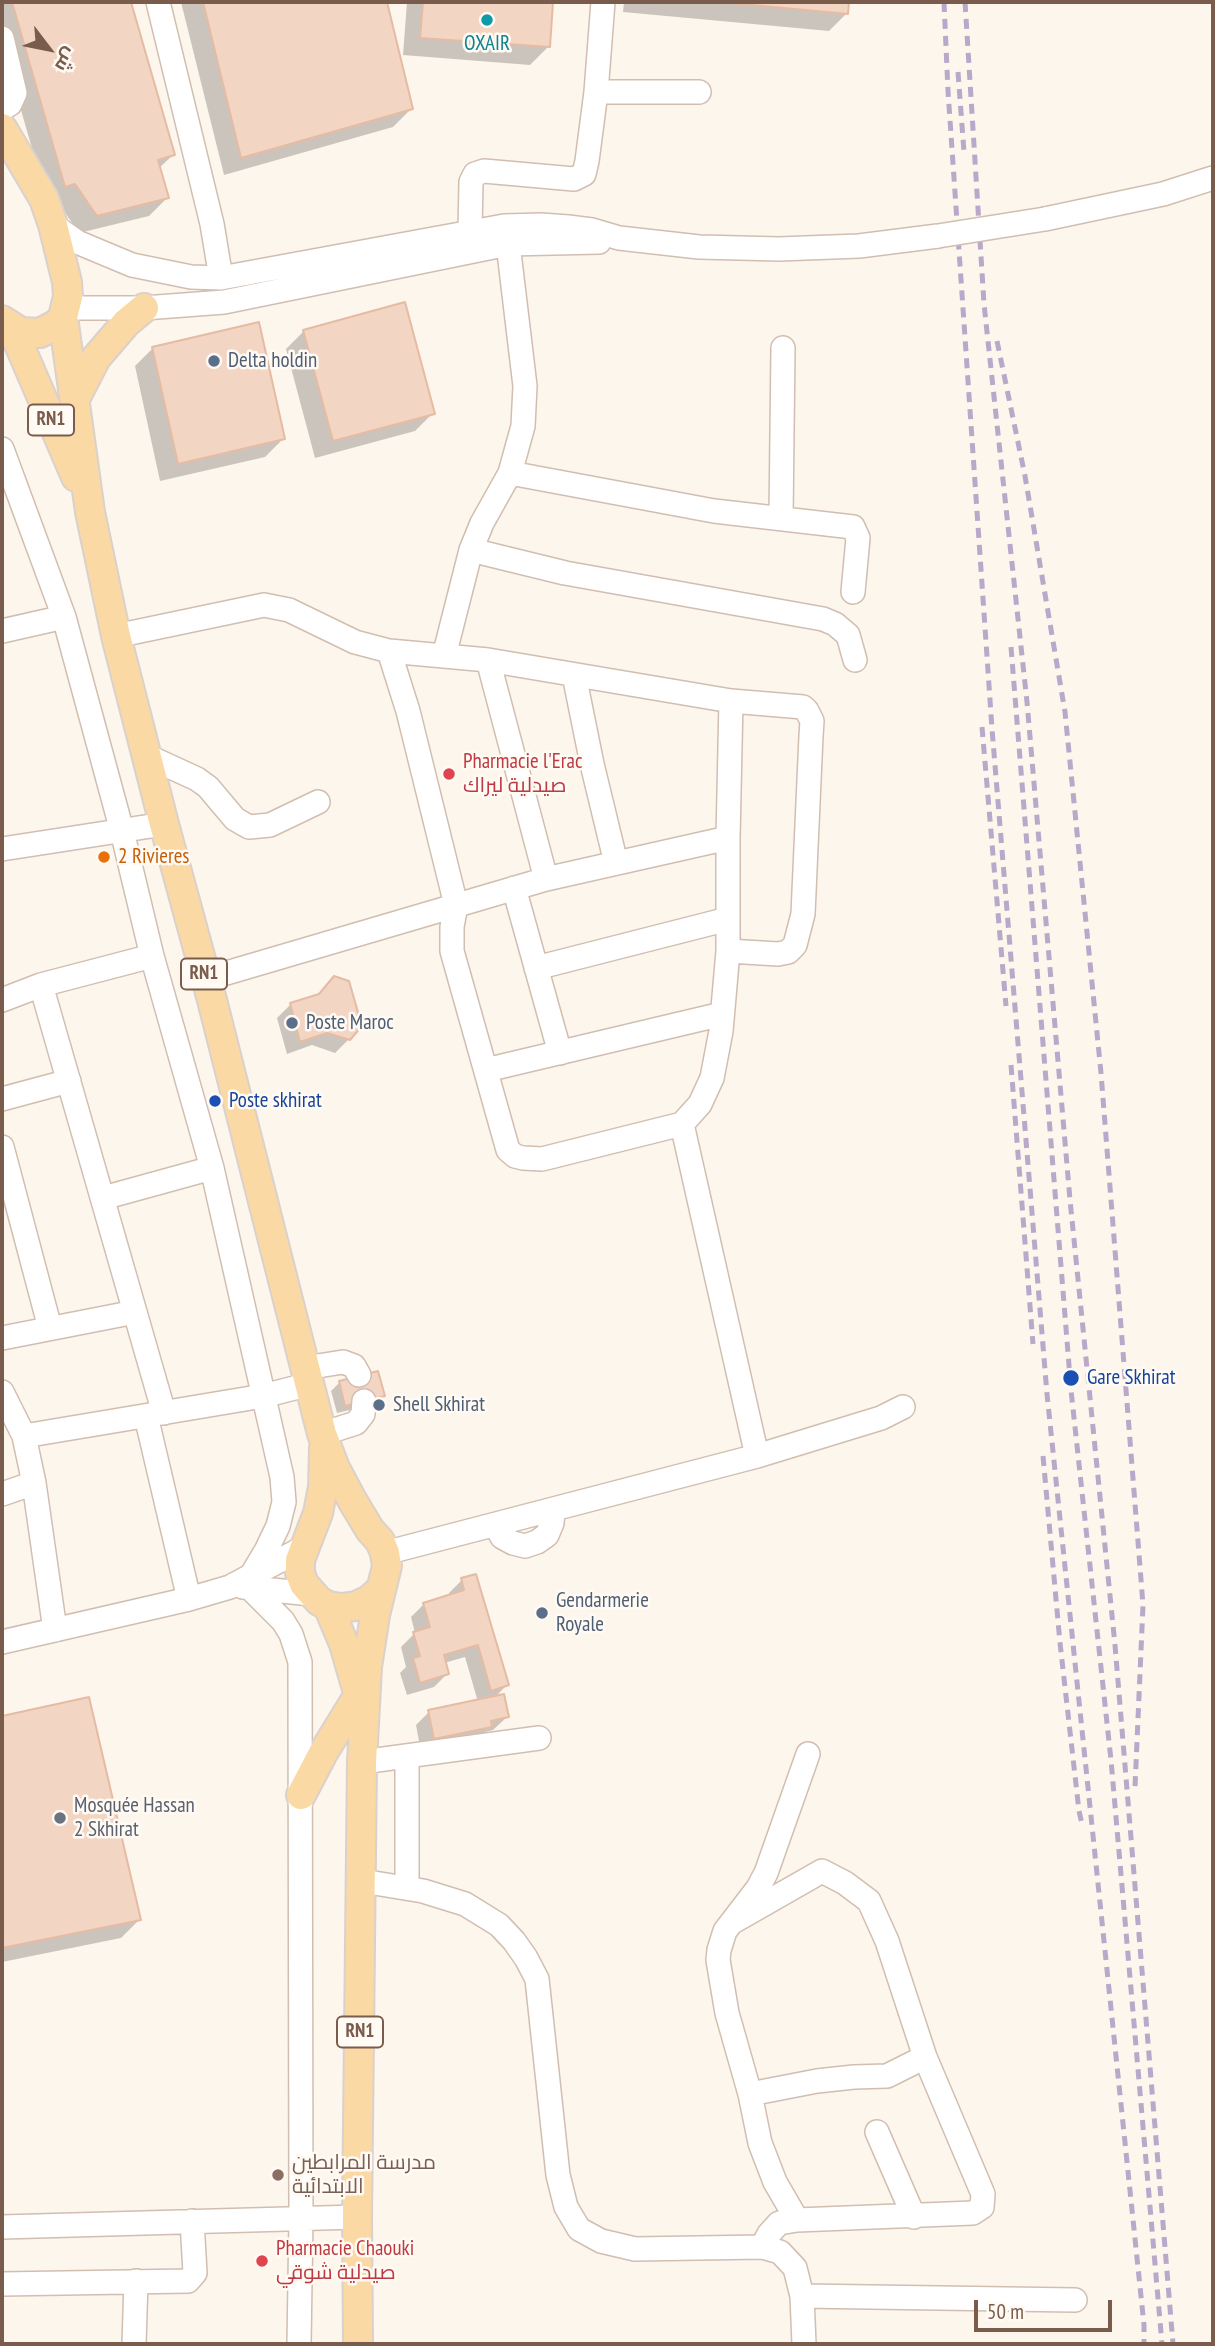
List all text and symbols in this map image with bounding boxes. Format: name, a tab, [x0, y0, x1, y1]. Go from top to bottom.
marker: OXAIR	[479, 12, 495, 28]
north arrow	[14, 14, 84, 84]
place label: OXAIR	[464, 31, 510, 57]
text: ش	[50, 43, 83, 77]
place label: Delta holdin	[228, 348, 317, 374]
marker: Delta holdin	[206, 353, 222, 369]
road number: RN1	[28, 404, 74, 436]
place label: Pharmacie l'Erac صيدلية ليراك	[463, 749, 582, 799]
marker: Pharmacie l'Erac صيدلية ليراك	[441, 766, 457, 782]
place label: 2 Rivieres	[118, 844, 189, 870]
marker: 2 Rivieres	[96, 849, 112, 865]
road number: RN1	[181, 958, 227, 990]
place label: Poste Maroc	[306, 1010, 394, 1036]
marker: Poste Maroc	[284, 1015, 300, 1031]
place label: Poste skhirat	[229, 1088, 322, 1114]
marker: Poste skhirat	[207, 1093, 223, 1109]
place label: Gare Skhirat	[1087, 1365, 1175, 1391]
marker: Gare Skhirat	[1061, 1368, 1081, 1388]
place label: Shell Skhirat	[393, 1392, 485, 1418]
marker: Shell Skhirat	[371, 1397, 387, 1413]
place label: Gendarmerie Royale	[556, 1588, 649, 1638]
marker: Gendarmerie Royale	[534, 1605, 550, 1621]
place label: Mosquée Hassan 2 Skhirat	[74, 1793, 195, 1843]
marker: Mosquée Hassan 2 Skhirat	[52, 1810, 68, 1826]
road number: RN1	[337, 2016, 383, 2048]
place label: مدرسة المرابطين الابتدائية	[292, 2150, 436, 2200]
marker: مدرسة المرابطين الابتدائية	[270, 2167, 286, 2183]
place label: Pharmacie Chaouki صيدلية شوقي	[276, 2236, 414, 2286]
marker: Pharmacie Chaouki صيدلية شوقي	[254, 2253, 270, 2269]
scale bar	[977, 2286, 1115, 2330]
text: 50 m	[987, 2298, 1024, 2325]

